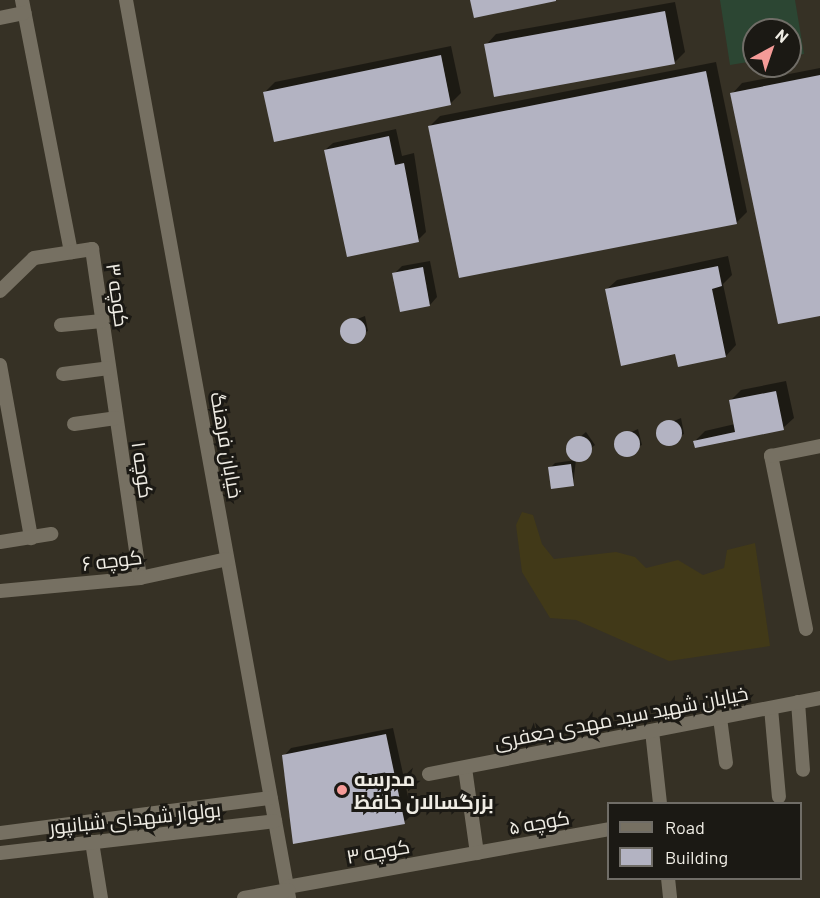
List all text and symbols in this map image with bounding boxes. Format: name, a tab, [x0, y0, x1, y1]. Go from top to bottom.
north arrow	[742, 18, 802, 78]
text: N	[772, 25, 793, 46]
street label: کوچه ۳	[102, 262, 134, 328]
street label: خیابان فرهنگ	[206, 390, 248, 500]
street label: کوچه ۱	[127, 440, 159, 500]
street label: کوچه ۶	[81, 544, 143, 576]
street label: خیابان شهید سید مهدی جعفری	[492, 681, 750, 753]
place label: مدرسه بزرگسالان حافظ	[354, 766, 494, 813]
marker: مدرسه بزرگسالان حافظ	[335, 783, 349, 797]
street label: بولوار شهدای شبانپور	[48, 797, 222, 839]
legend	[607, 802, 802, 880]
street label: کوچه ۵	[507, 805, 571, 839]
text: Road	[665, 816, 705, 838]
street label: کوچه ۳	[344, 834, 412, 868]
text: Building	[665, 846, 728, 868]

